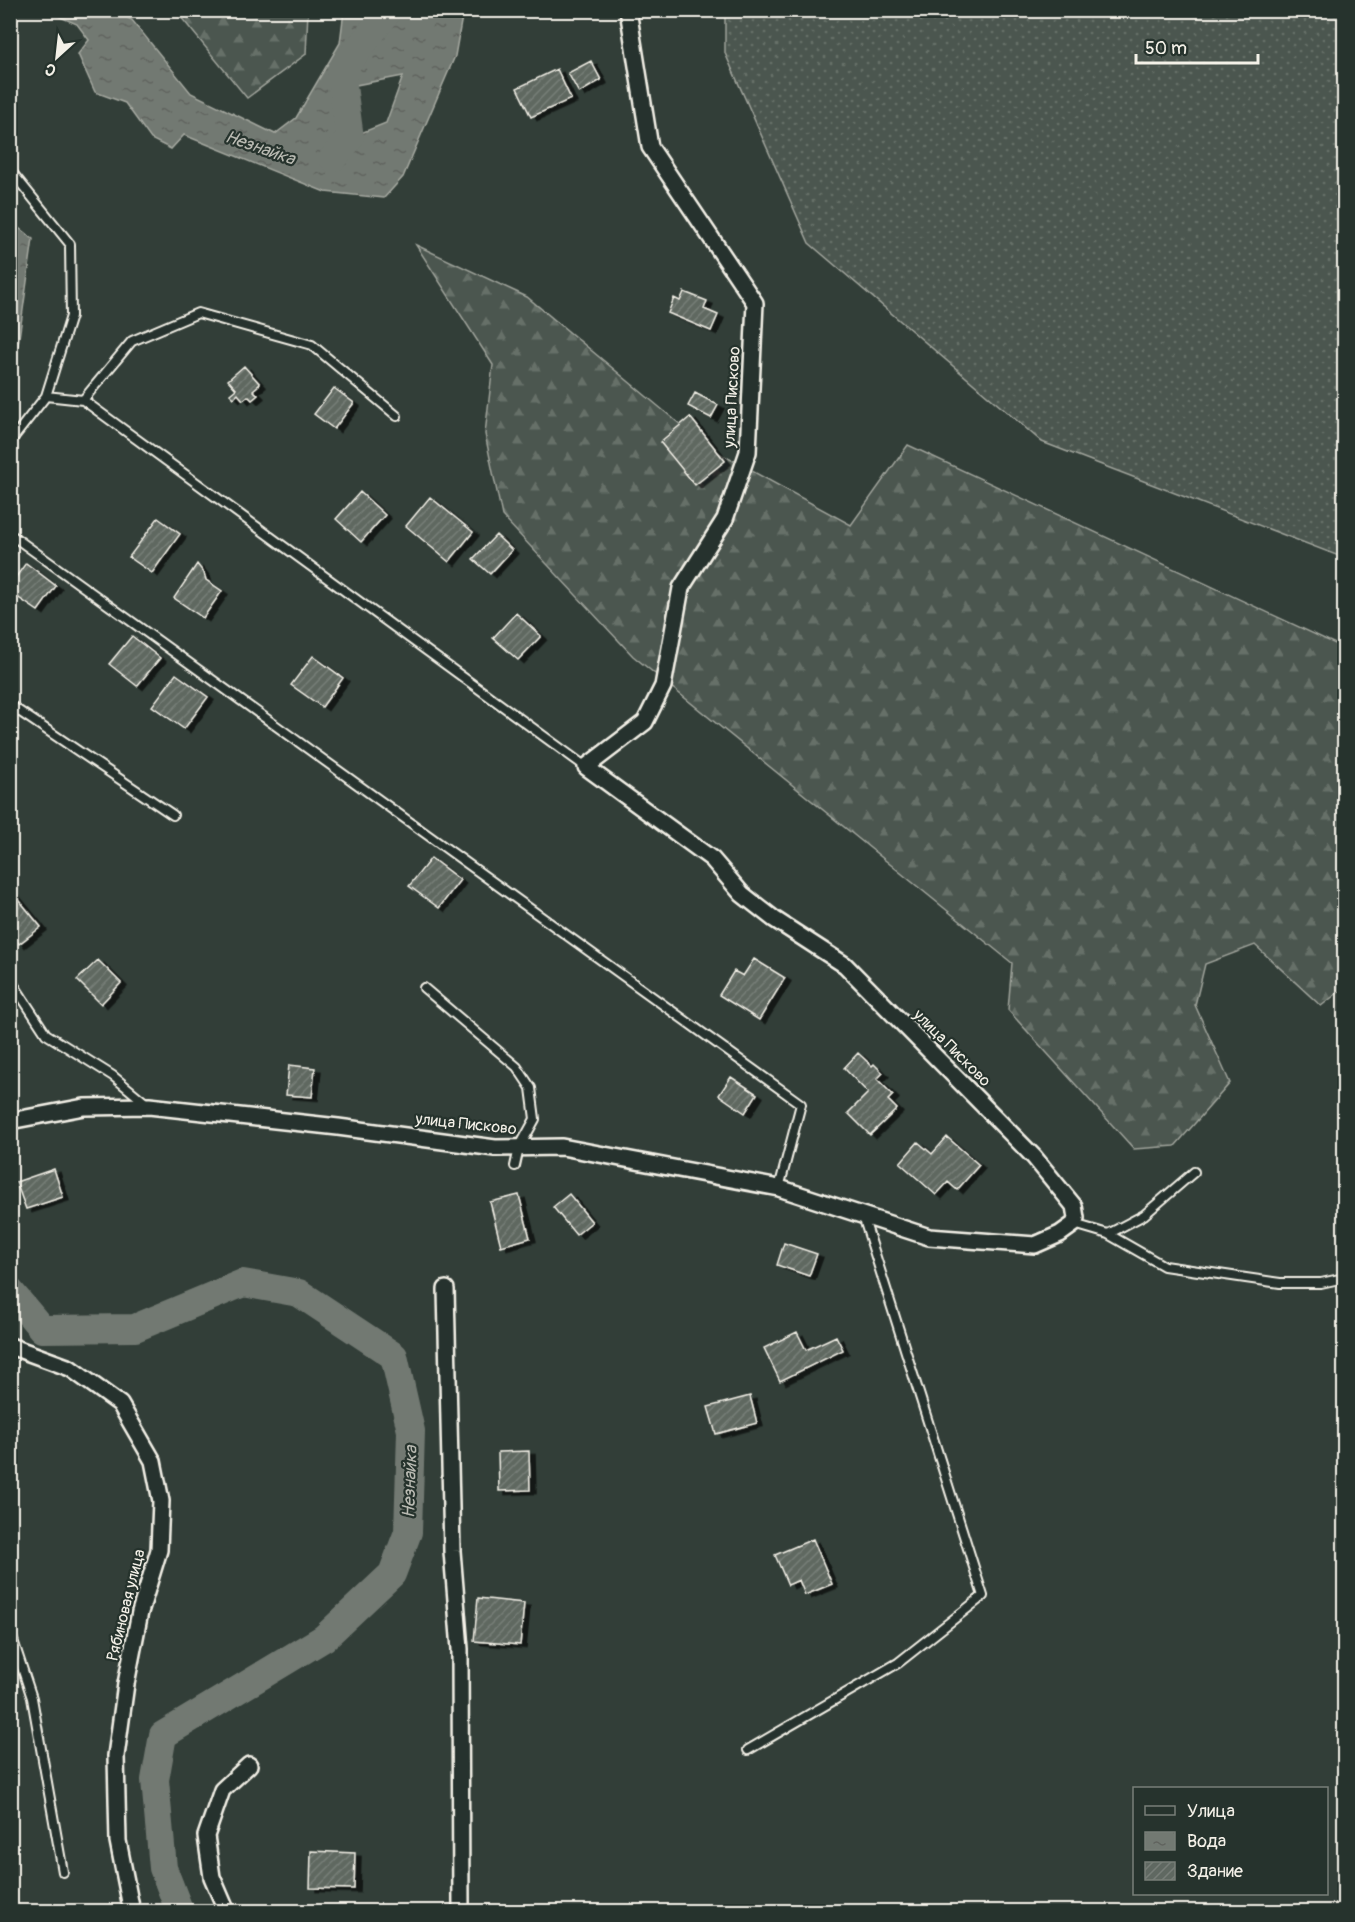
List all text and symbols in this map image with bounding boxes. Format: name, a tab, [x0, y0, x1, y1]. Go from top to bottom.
north arrow	[27, 27, 87, 87]
scale bar	[1136, 27, 1258, 65]
text: 50 m	[1145, 37, 1187, 60]
text: С	[42, 58, 60, 81]
water label: Незнайка	[222, 125, 300, 171]
street label: улица Писково	[719, 345, 745, 449]
street label: улица Писково	[908, 1004, 995, 1091]
street label: улица Писково	[413, 1109, 518, 1139]
water label: Незнайка	[397, 1444, 423, 1519]
street label: Рябиновая улица	[102, 1547, 150, 1663]
legend	[1133, 1787, 1328, 1895]
text: Улица	[1187, 1800, 1235, 1823]
text: Вода	[1187, 1830, 1226, 1853]
text: Здание	[1187, 1860, 1243, 1883]

